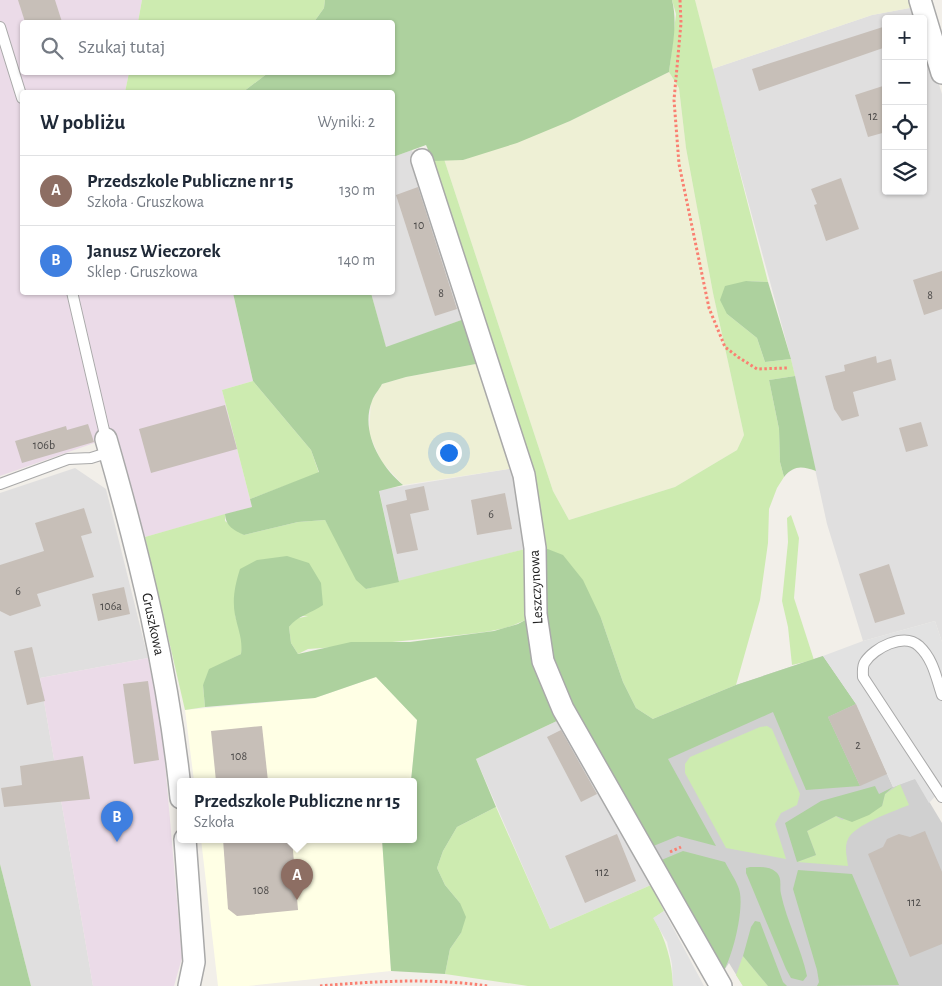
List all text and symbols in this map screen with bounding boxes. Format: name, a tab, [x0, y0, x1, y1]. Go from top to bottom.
map controls	[882, 15, 927, 195]
button: +	[882, 15, 927, 60]
search box	[20, 20, 395, 75]
icon: search	[38, 34, 66, 62]
text: Szukaj tutaj	[78, 38, 165, 57]
button: −	[882, 60, 927, 105]
button: locate	[882, 105, 927, 150]
house number: 12	[868, 110, 878, 122]
text: W pobliżu	[40, 112, 125, 133]
text: Wyniki: 2	[317, 114, 375, 130]
button: layers	[882, 150, 927, 195]
text: Przedszkole Publiczne nr 15	[87, 172, 293, 191]
text: A	[51, 182, 61, 198]
text: 130 m	[339, 182, 375, 198]
text: Szkoła · Gruszkowa	[87, 194, 204, 210]
house number: 10	[414, 219, 424, 231]
text: Janusz Wieczorek	[87, 242, 221, 261]
text: B	[51, 252, 61, 268]
text: 140 m	[338, 252, 375, 268]
text: Sklep · Gruszkowa	[87, 264, 198, 280]
house number: 8	[438, 287, 444, 299]
house number: 8	[927, 289, 933, 301]
house number: 106b	[33, 439, 55, 451]
your location	[436, 440, 462, 466]
house number: 6	[488, 508, 494, 520]
street label: Leszczynowa	[527, 549, 545, 625]
house number: 6	[15, 585, 21, 597]
street label: Gruszkowa	[139, 591, 167, 657]
house number: 106a	[100, 600, 122, 612]
house number: 2	[855, 739, 861, 751]
house number: 108	[231, 750, 247, 762]
popup	[177, 778, 417, 843]
text: Przedszkole Publiczne nr 15	[194, 792, 400, 811]
pin: B	[101, 801, 133, 842]
text: Szkoła	[194, 814, 234, 830]
pin: A	[281, 859, 313, 900]
house number: 112	[595, 866, 609, 878]
house number: 108	[253, 884, 269, 896]
house number: 112	[907, 896, 921, 908]

